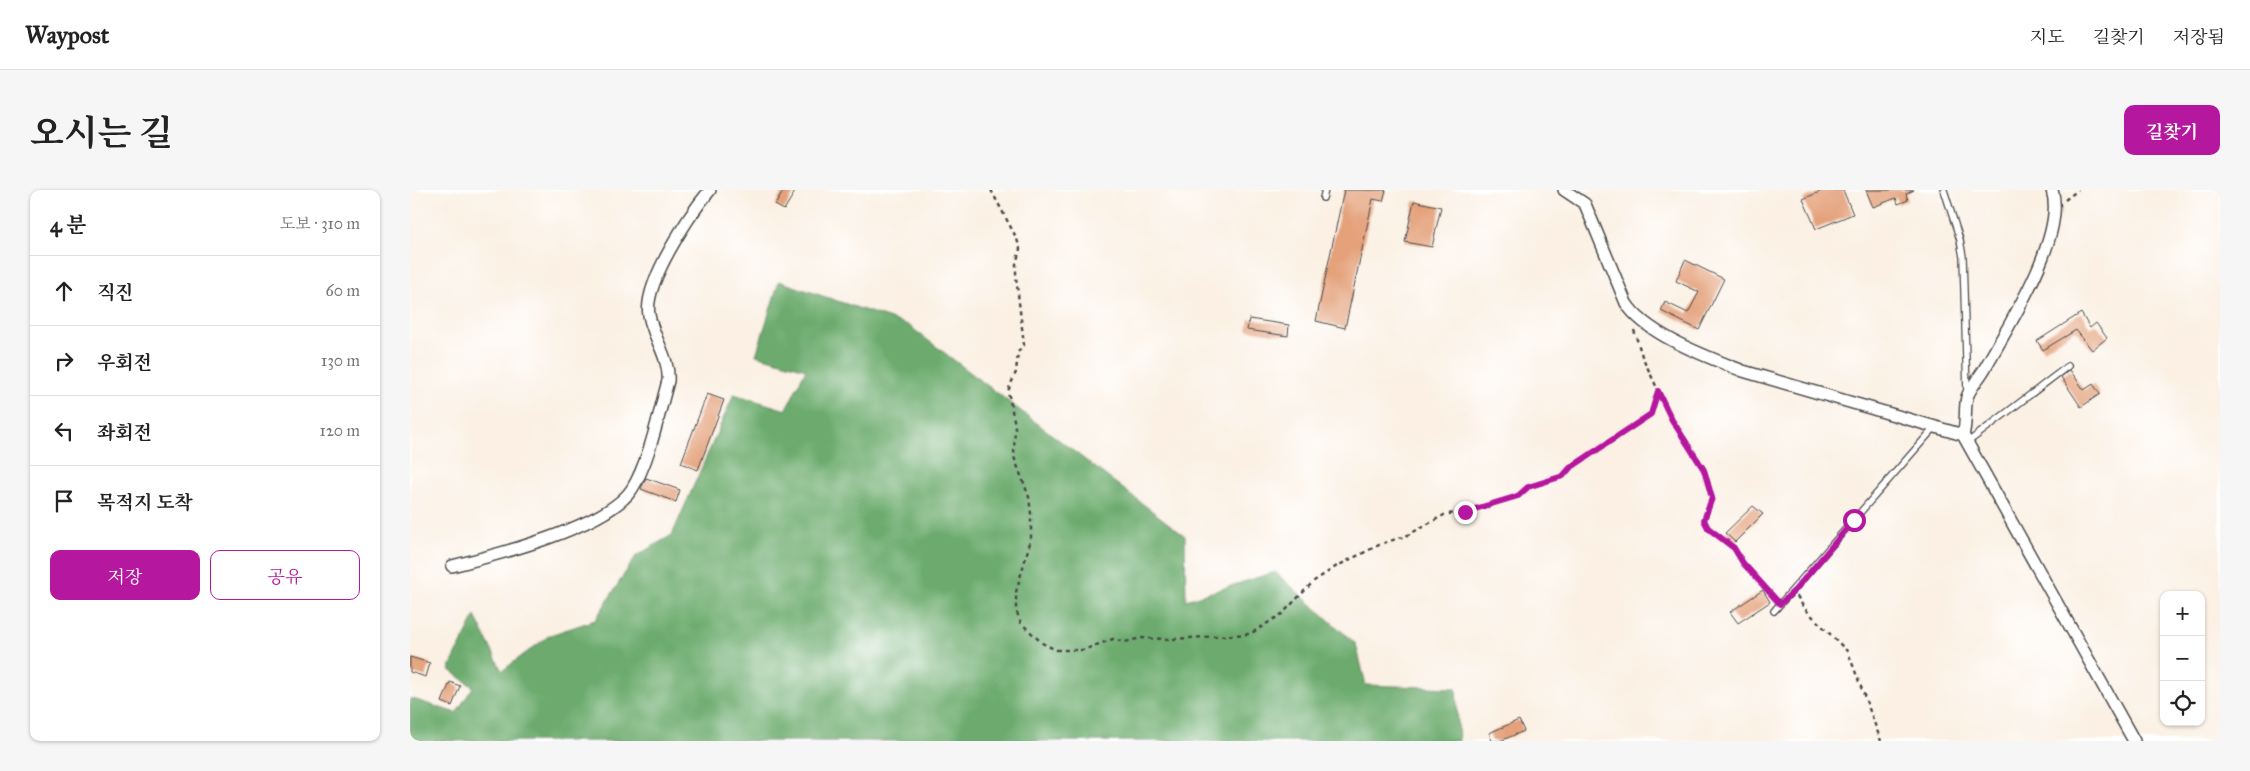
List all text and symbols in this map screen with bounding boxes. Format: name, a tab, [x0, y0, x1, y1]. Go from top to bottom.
text: Waypost	[25, 20, 109, 50]
text: 지도	[2030, 26, 2065, 48]
text: 길찾기	[2093, 26, 2145, 48]
text: 저장됨	[2173, 26, 2225, 48]
button: 길찾기	[2124, 105, 2220, 155]
text: 오시는 길	[30, 112, 173, 155]
text: 4 분	[50, 212, 87, 238]
text: 도보 · 310 m	[280, 214, 360, 233]
icon: ahead	[50, 277, 78, 305]
text: 직진	[97, 281, 134, 304]
text: 60 m	[326, 281, 360, 300]
icon: right	[50, 347, 78, 375]
text: 우회전	[97, 351, 152, 374]
text: 130 m	[321, 351, 360, 370]
icon: left	[50, 417, 78, 445]
text: 좌회전	[97, 421, 152, 444]
text: 120 m	[320, 421, 360, 440]
icon: arrive	[50, 487, 78, 515]
text: 목적지 도착	[97, 491, 193, 514]
route end	[1454, 501, 1477, 524]
route start	[1843, 509, 1866, 532]
button: 저장	[50, 550, 200, 600]
button: 공유	[210, 550, 360, 600]
map controls	[2160, 591, 2205, 726]
button: +	[2160, 591, 2205, 636]
button: −	[2160, 636, 2205, 681]
button: locate	[2160, 681, 2205, 726]

